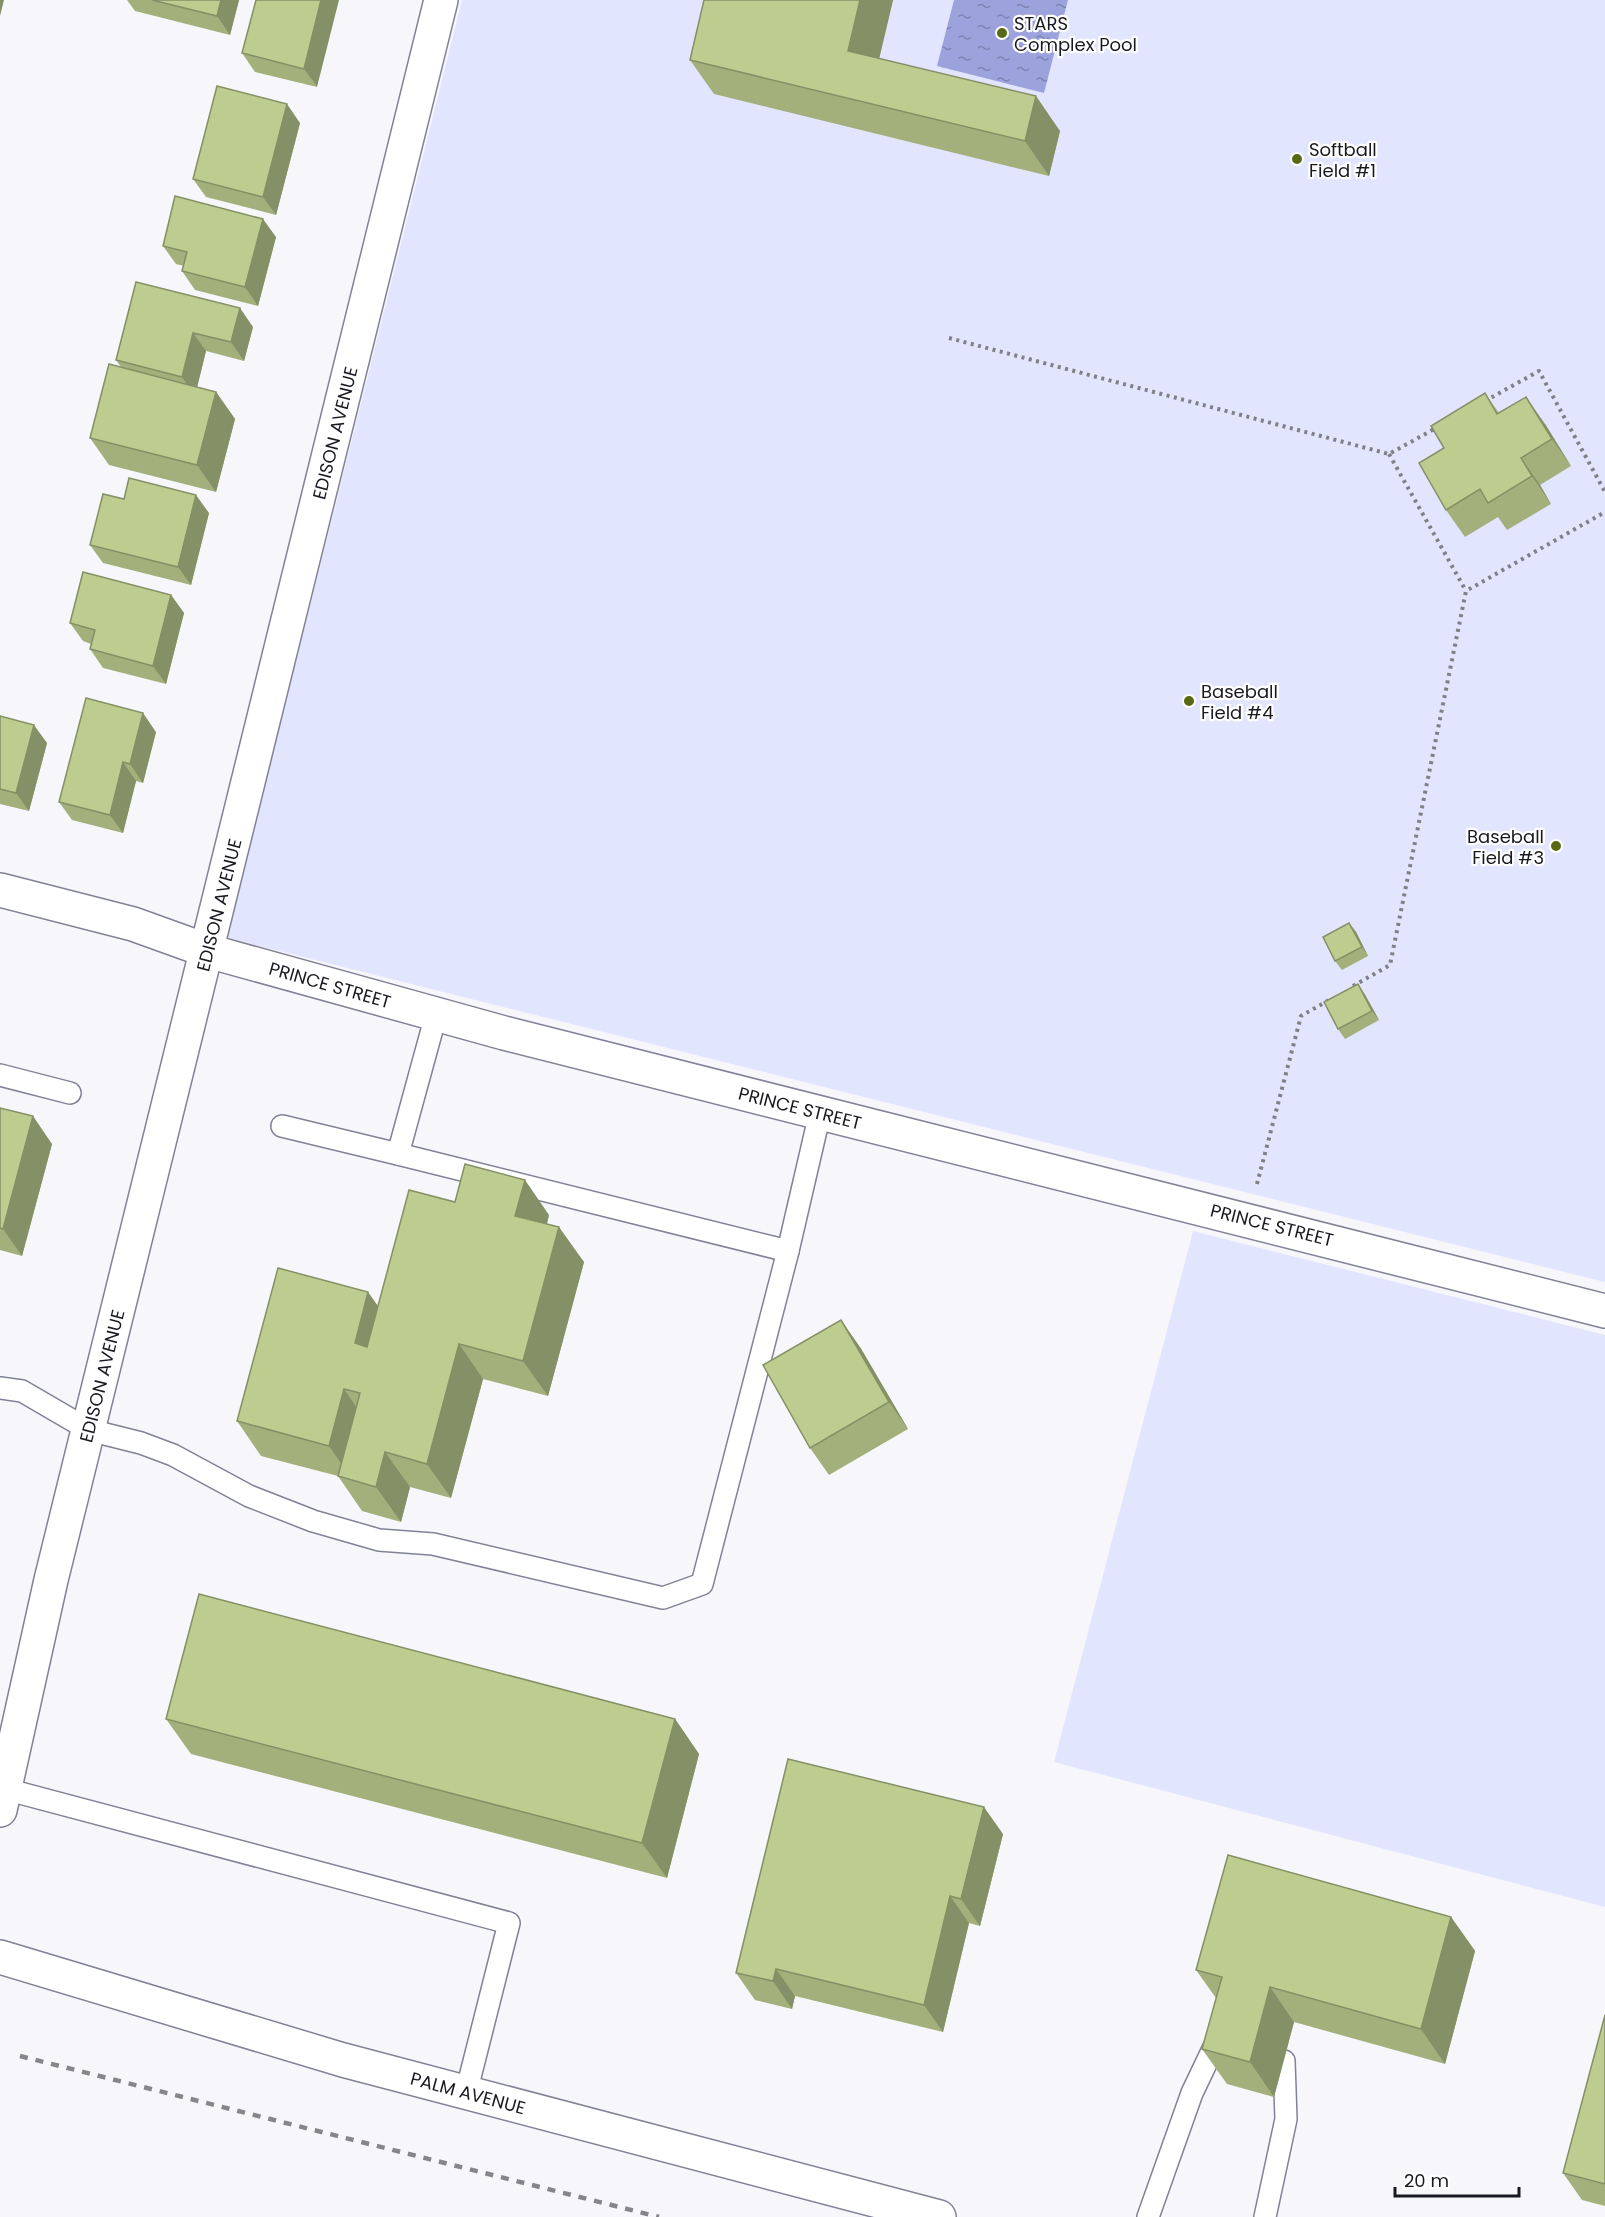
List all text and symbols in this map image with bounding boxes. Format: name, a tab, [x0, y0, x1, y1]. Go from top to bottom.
place label: STARS Complex Pool	[1014, 11, 1137, 57]
marker: STARS Complex Pool	[995, 26, 1009, 40]
place label: Softball Field #1	[1309, 137, 1377, 183]
marker: Softball Field #1	[1290, 152, 1304, 166]
street label: EDISON AVENUE	[306, 364, 364, 502]
place label: Baseball Field #4	[1201, 679, 1278, 725]
marker: Baseball Field #4	[1182, 694, 1196, 708]
place label: Baseball Field #3	[1467, 824, 1544, 870]
street label: EDISON AVENUE	[190, 836, 248, 974]
marker: Baseball Field #3	[1549, 839, 1563, 853]
street label: PRINCE STREET	[266, 956, 394, 1014]
street label: PRINCE STREET	[736, 1081, 864, 1135]
street label: PRINCE STREET	[1208, 1198, 1336, 1252]
street label: EDISON AVENUE	[73, 1307, 131, 1445]
street label: PALM AVENUE	[408, 2066, 528, 2120]
scale bar	[1395, 2160, 1520, 2198]
text: 20 m	[1404, 2168, 1449, 2193]

